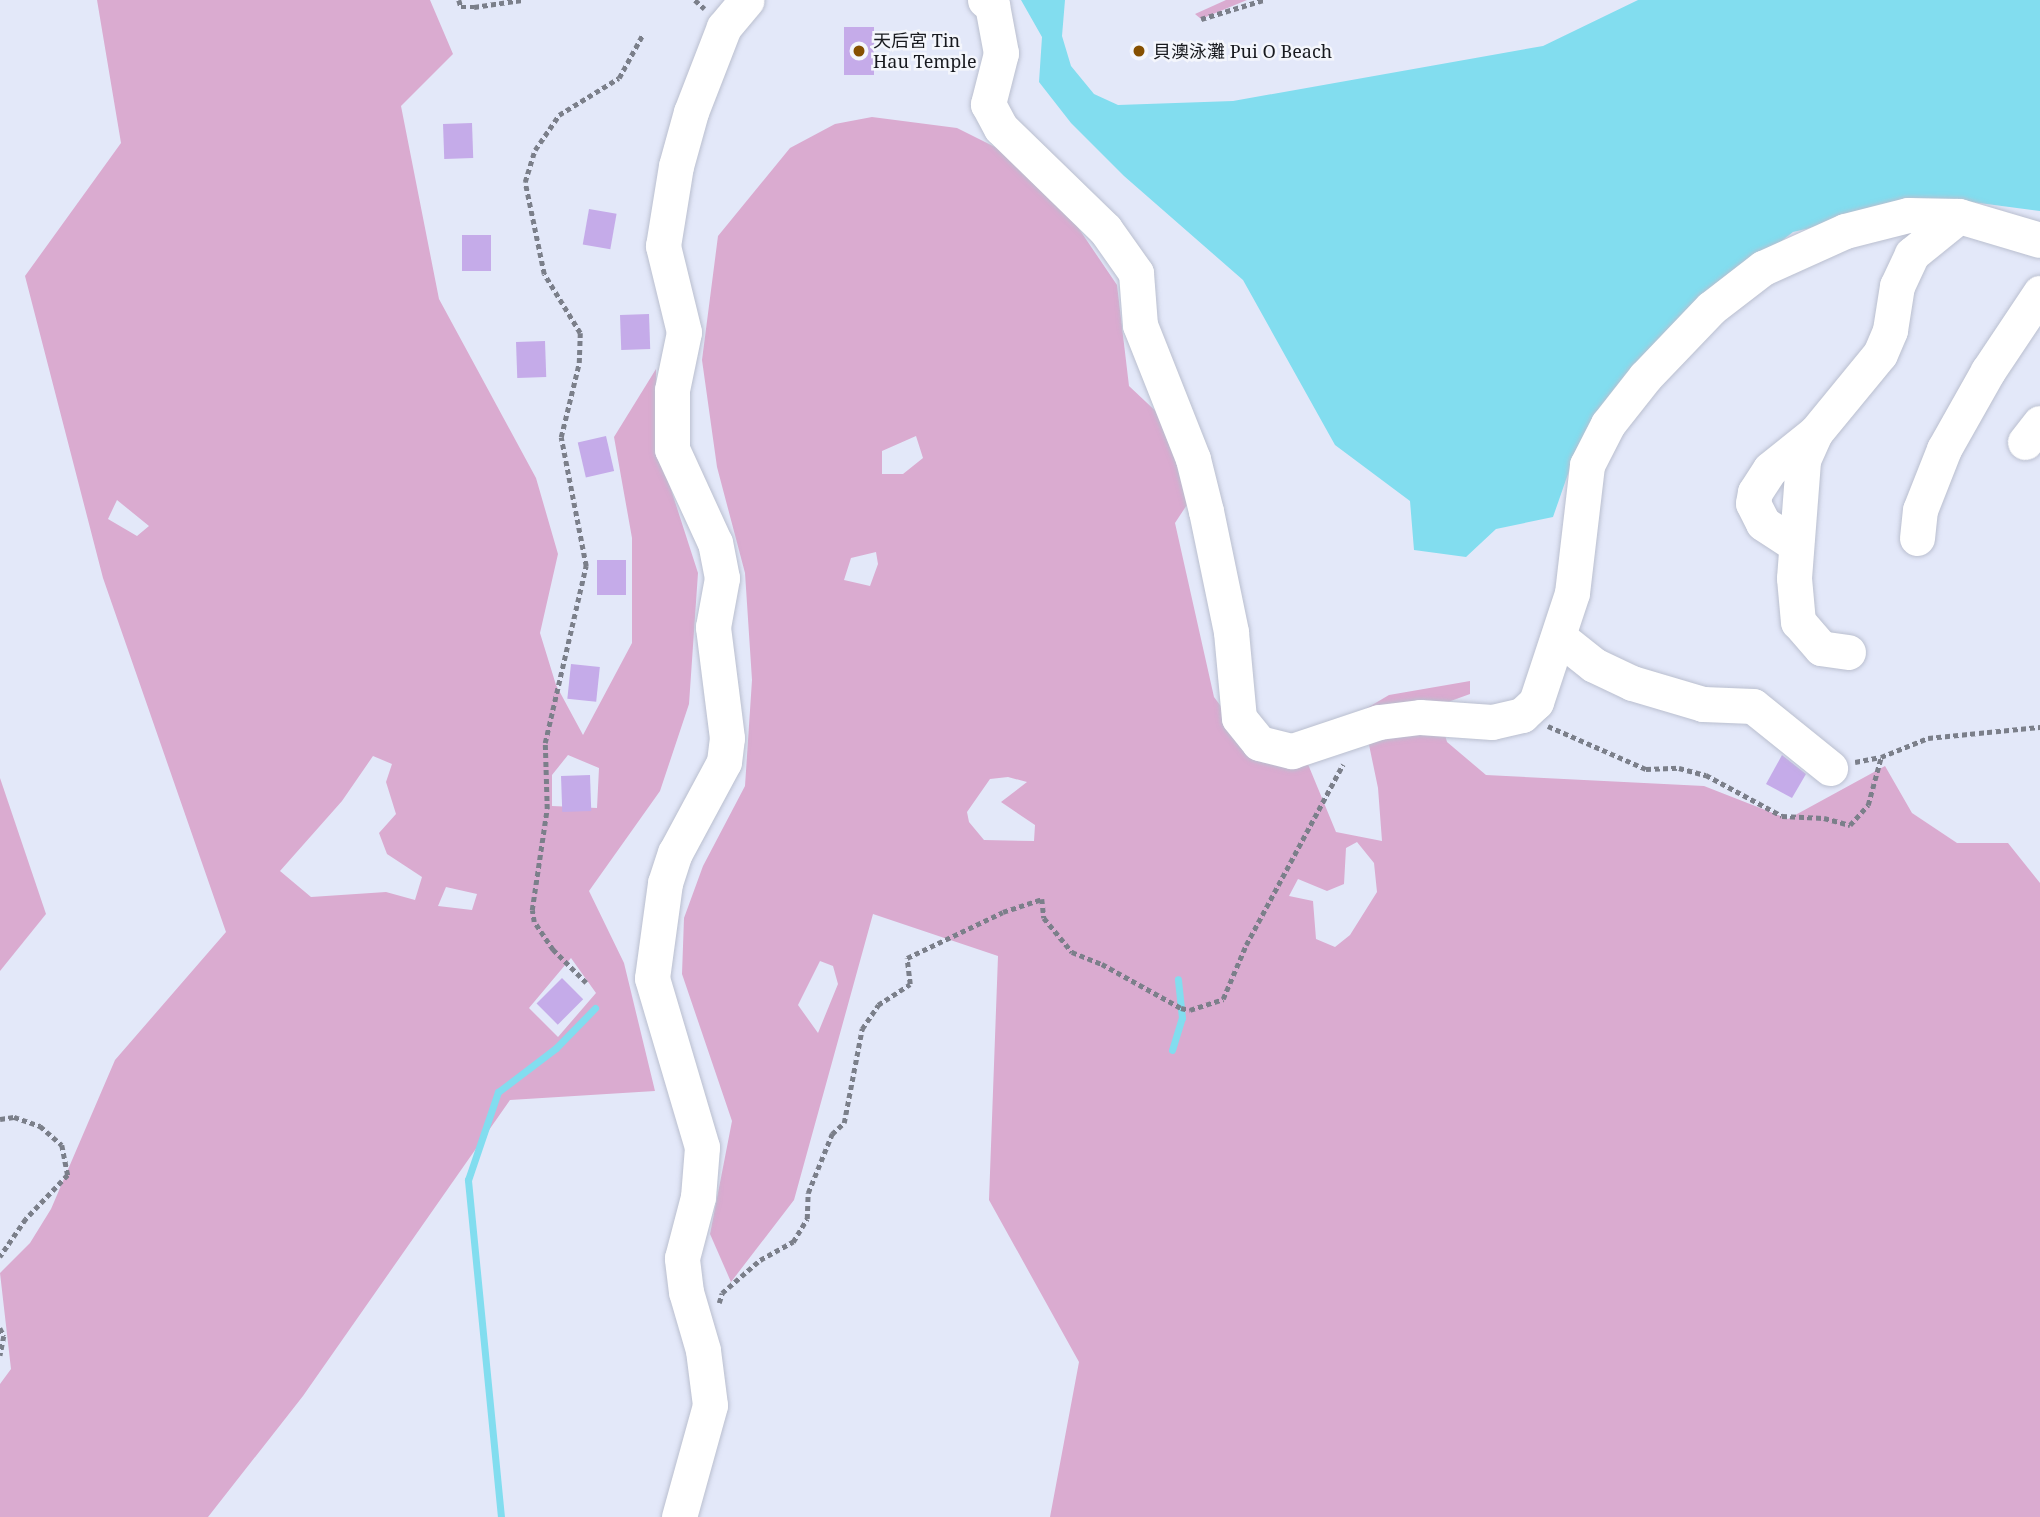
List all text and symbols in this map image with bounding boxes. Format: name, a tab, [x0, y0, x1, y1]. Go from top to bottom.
place label: 天后宮 Tin Hau Temple	[873, 30, 977, 72]
place label: 貝澳泳灘 Pui O Beach	[1153, 40, 1332, 62]
marker: 天后宮 Tin Hau Temple	[851, 43, 867, 59]
marker: 貝澳泳灘 Pui O Beach	[1131, 43, 1147, 59]

